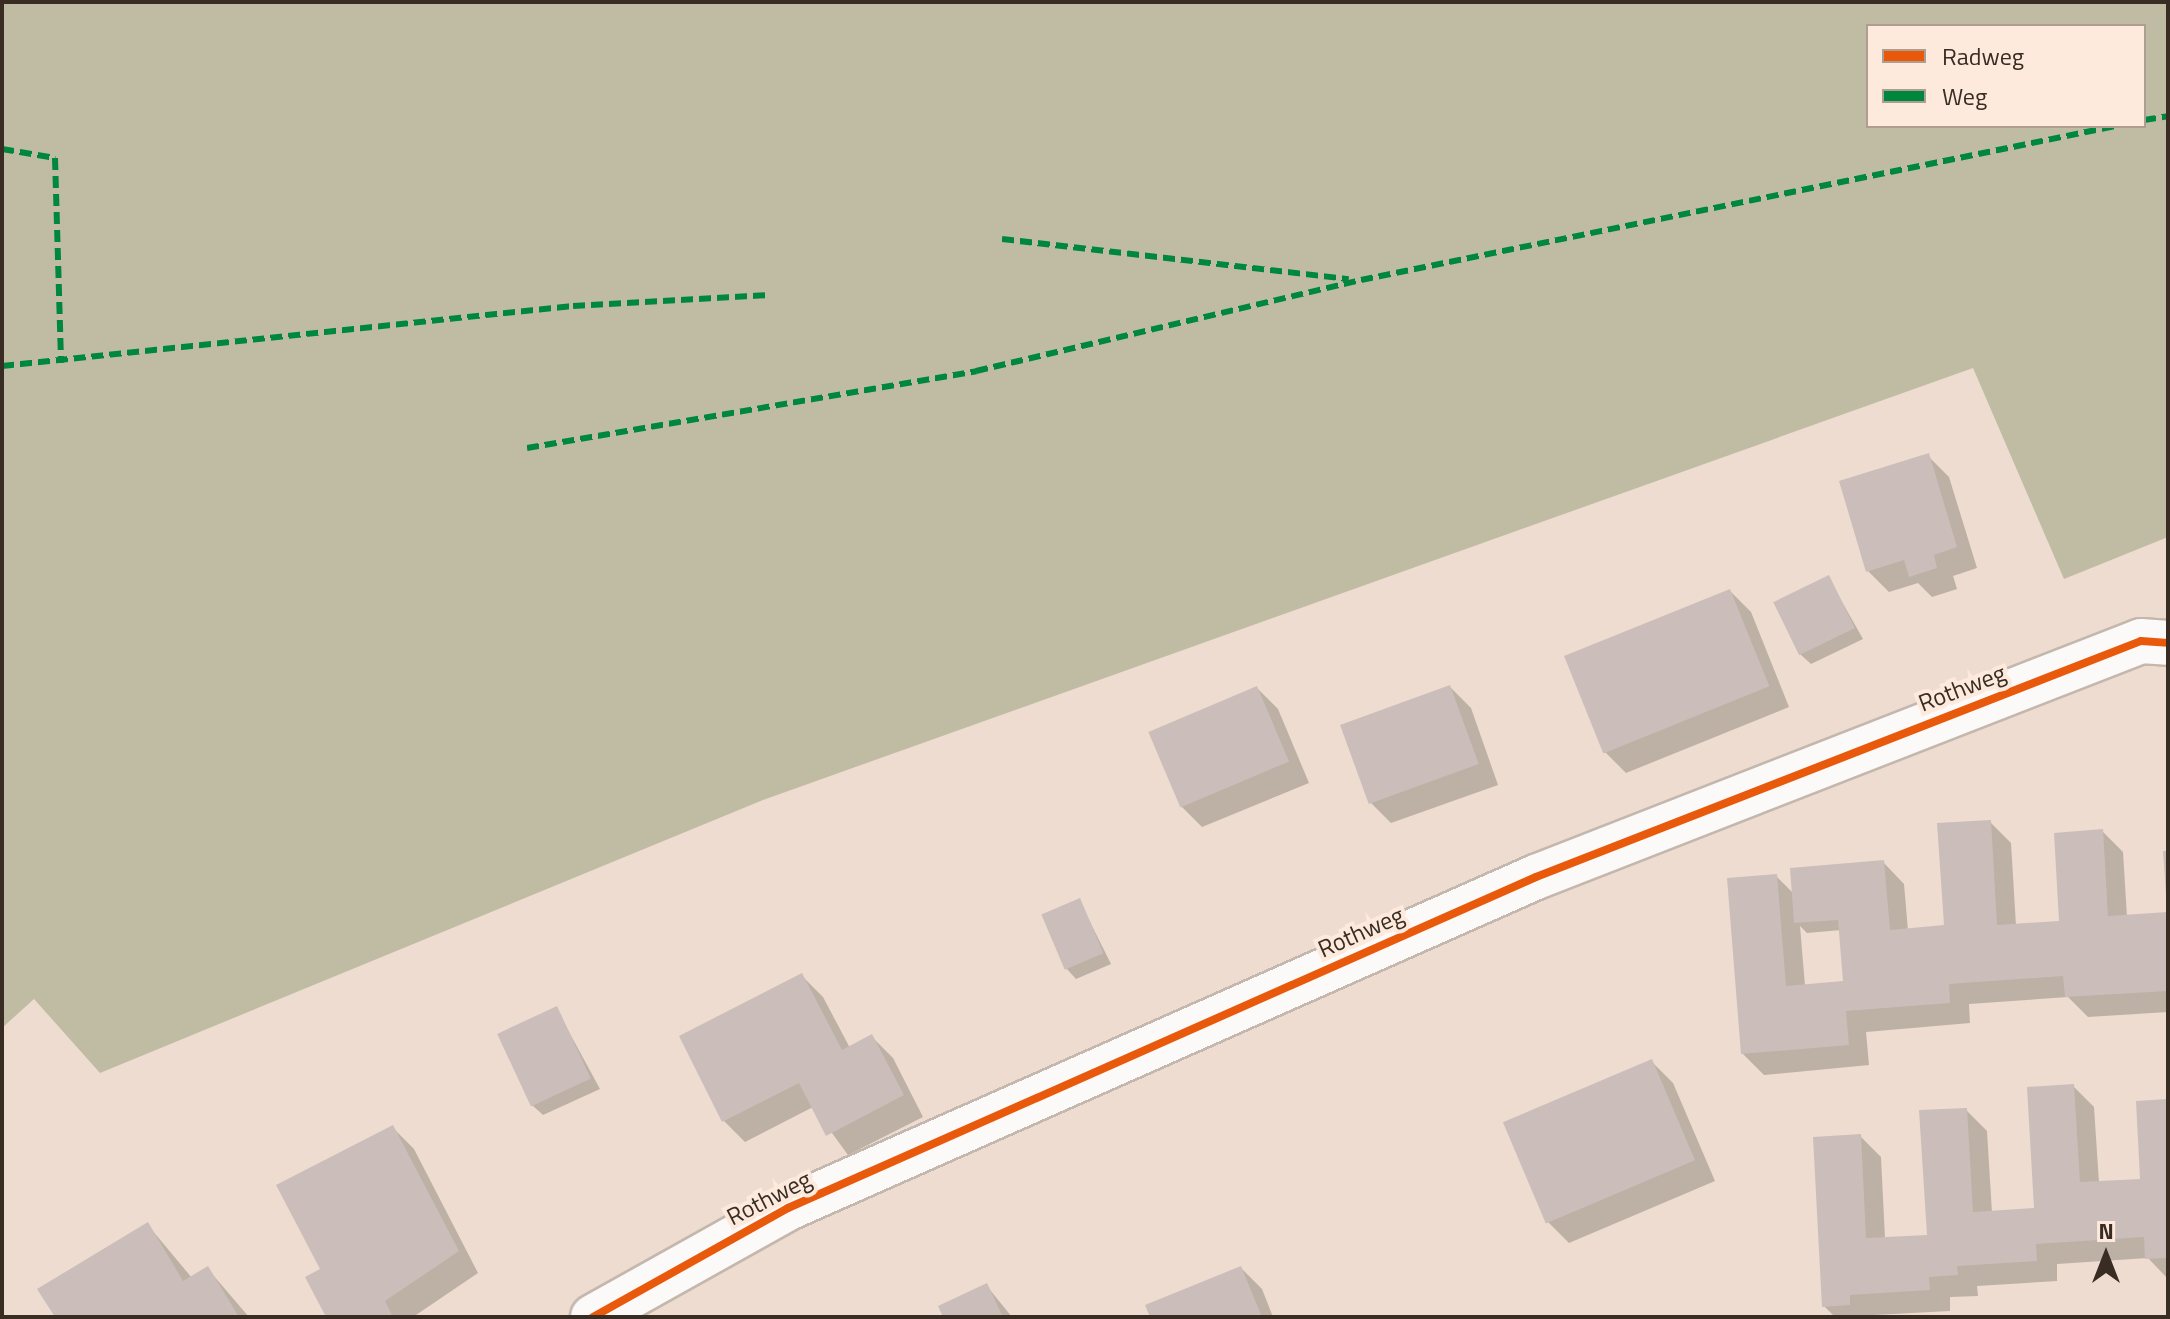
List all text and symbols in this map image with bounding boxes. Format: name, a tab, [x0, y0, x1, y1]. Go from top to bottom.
legend	[1866, 24, 2146, 128]
text: Radweg	[1942, 38, 2024, 74]
text: Weg	[1942, 78, 1987, 114]
street label: Rothweg	[1914, 658, 2010, 718]
street label: Rothweg	[1314, 900, 1408, 964]
street label: Rothweg	[722, 1165, 816, 1231]
text: N	[2098, 1214, 2114, 1248]
north arrow	[2066, 1215, 2146, 1295]

